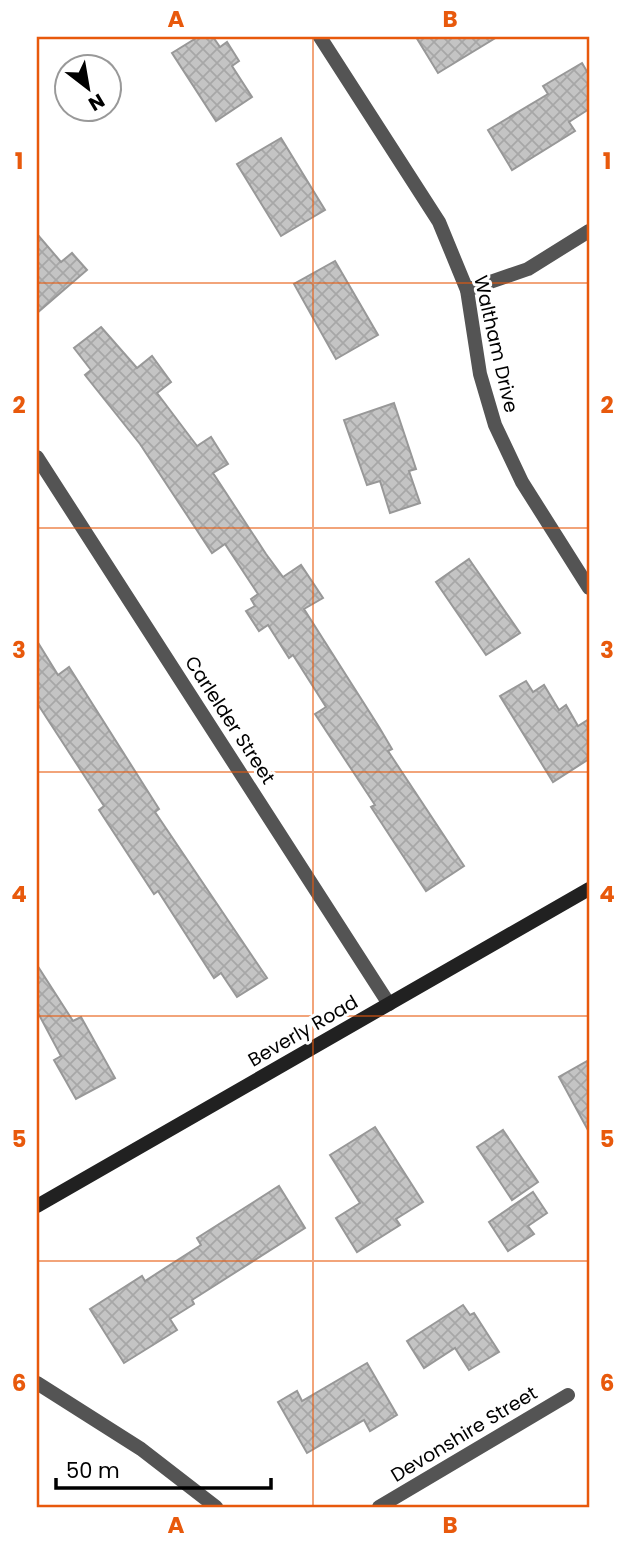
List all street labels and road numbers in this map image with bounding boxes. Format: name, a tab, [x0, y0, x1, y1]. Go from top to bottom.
street label: Waltham Drive	[467, 273, 525, 415]
street label: Carlelder Street	[178, 651, 282, 790]
street label: Beverly Road	[243, 989, 363, 1073]
street label: Devonshire Street	[386, 1380, 542, 1488]

